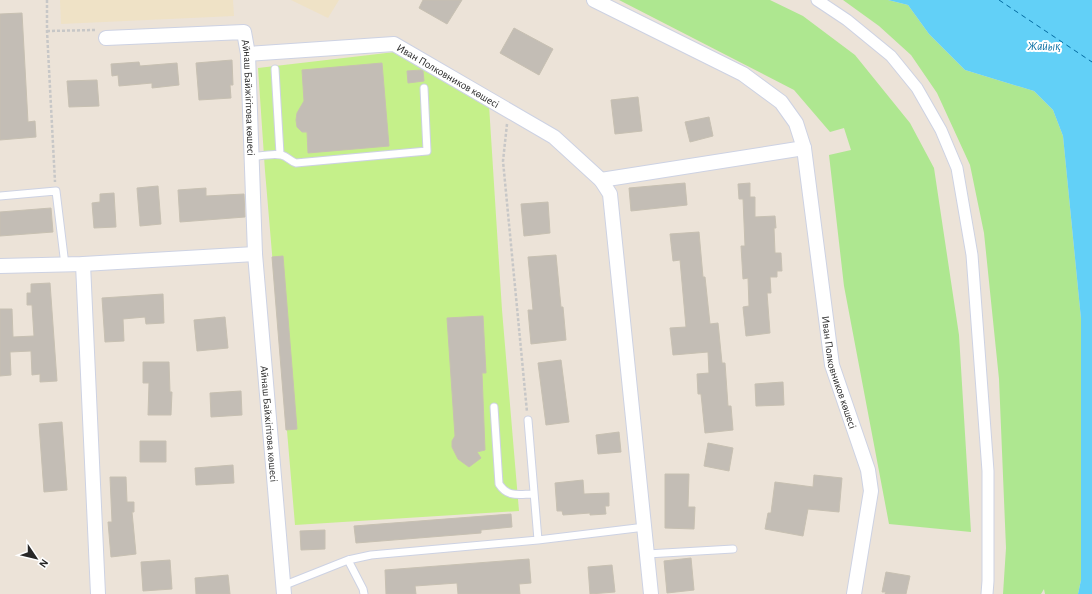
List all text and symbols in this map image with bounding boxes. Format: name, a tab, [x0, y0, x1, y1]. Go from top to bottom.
street label: Айнаш Байжігітова көшесі	[239, 38, 257, 156]
water label: Жайық	[1027, 40, 1061, 53]
street label: Иван Полковников көшесі	[395, 42, 501, 110]
street label: Иван Полковников көшесі	[820, 315, 858, 430]
street label: Айнаш Байжігітова көшесі	[259, 365, 279, 482]
north arrow	[16, 538, 56, 578]
text: N	[37, 557, 50, 570]

